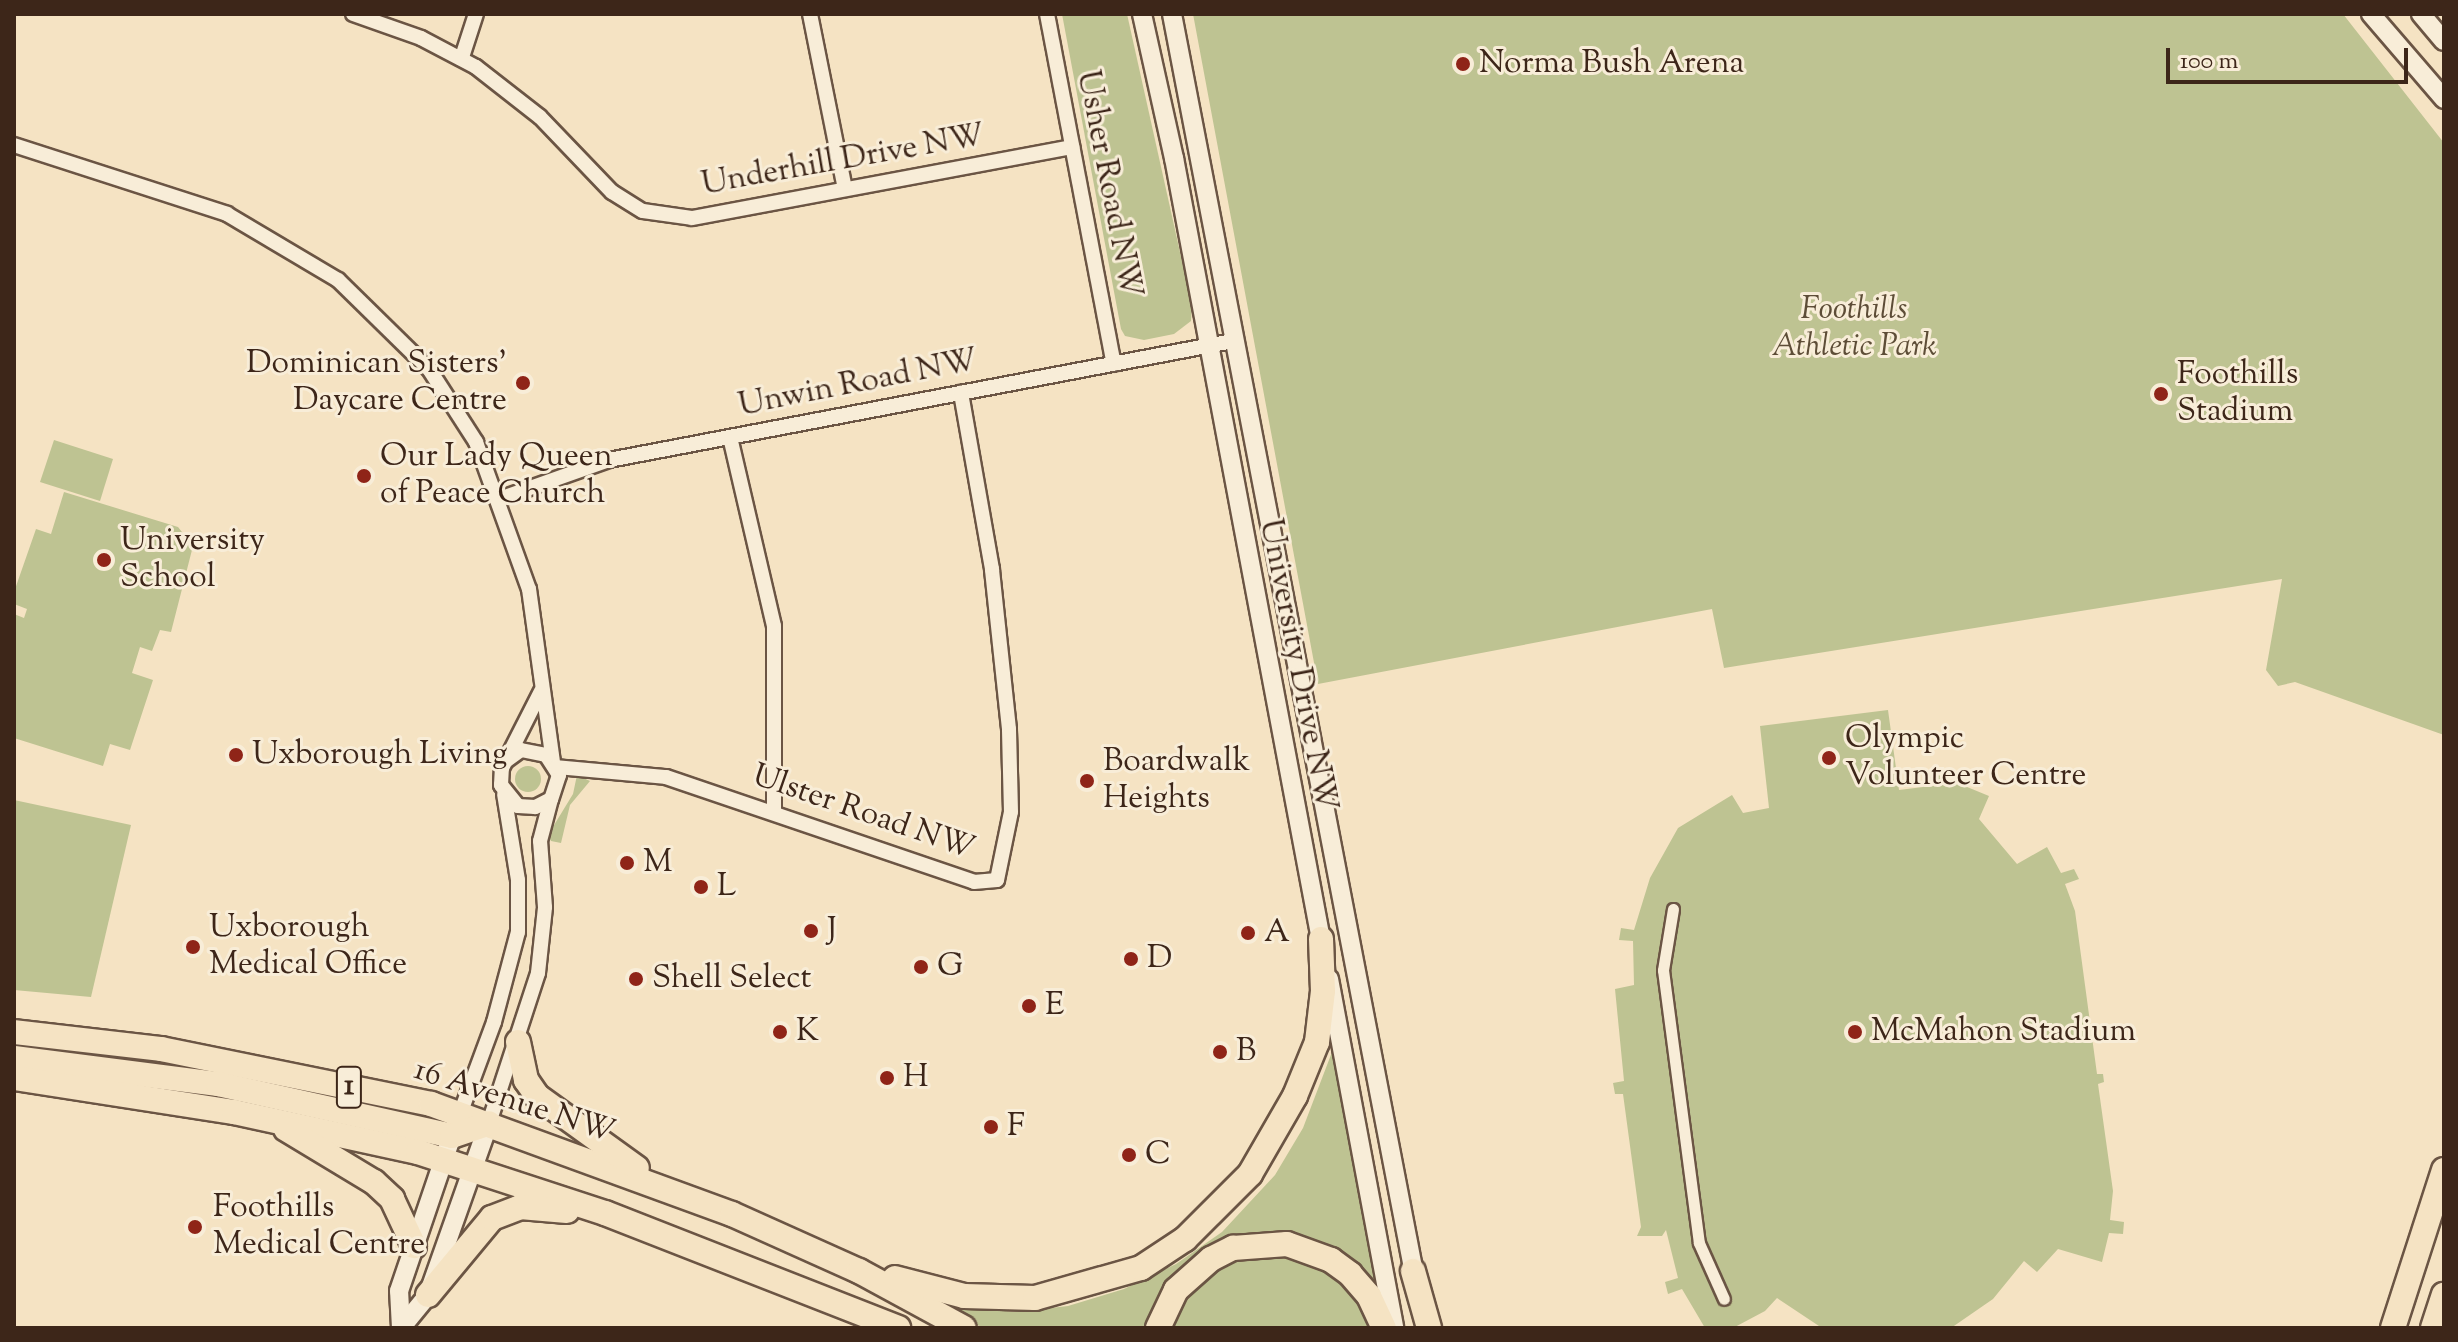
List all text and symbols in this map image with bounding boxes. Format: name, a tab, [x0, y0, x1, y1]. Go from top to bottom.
scale bar	[2170, 32, 2412, 82]
place label: Norma Bush Arena	[1479, 45, 1744, 83]
text: 100 m	[2180, 45, 2238, 79]
marker: Norma Bush Arena	[1454, 55, 1472, 73]
street label: Usher Road NW	[1067, 67, 1149, 301]
street label: Underhill Drive NW	[699, 117, 987, 205]
park label: Foothills Athletic Park	[1771, 292, 1937, 367]
street label: Unwin Road NW	[735, 342, 981, 426]
place label: Dominican Sisters' Daycare Centre	[246, 346, 507, 421]
place label: Foothills Stadium	[2177, 357, 2298, 432]
marker: Dominican Sisters' Daycare Centre	[514, 374, 532, 392]
marker: Foothills Stadium	[2152, 385, 2170, 403]
place label: Our Lady Queen of Peace Church	[380, 439, 613, 514]
marker: Our Lady Queen of Peace Church	[355, 467, 373, 485]
street label: University Drive NW	[1250, 516, 1344, 814]
place label: University School	[120, 523, 265, 598]
marker: University School	[95, 551, 113, 569]
place label: Olympic Volunteer Centre	[1845, 721, 2087, 796]
place label: Uxborough Living	[252, 736, 508, 774]
place label: Boardwalk Heights	[1103, 744, 1250, 819]
marker: Uxborough Living	[227, 746, 245, 764]
marker: Olympic Volunteer Centre	[1820, 749, 1838, 767]
street label: Ulster Road NW	[747, 757, 979, 869]
marker: Boardwalk Heights	[1078, 772, 1096, 790]
place label: M	[643, 844, 672, 882]
marker: M	[618, 854, 636, 872]
place label: L	[717, 868, 736, 906]
marker: L	[692, 878, 710, 896]
place label: Uxborough Medical Office	[209, 910, 407, 985]
place label: J	[827, 912, 836, 950]
place label: A	[1264, 914, 1290, 952]
marker: J	[802, 922, 820, 940]
marker: A	[1239, 924, 1257, 942]
marker: Uxborough Medical Office	[184, 938, 202, 956]
place label: D	[1147, 940, 1172, 978]
place label: G	[937, 948, 963, 986]
marker: D	[1122, 950, 1140, 968]
marker: G	[912, 958, 930, 976]
place label: Shell Select	[652, 960, 812, 998]
marker: Shell Select	[627, 970, 645, 988]
place label: E	[1045, 987, 1064, 1025]
marker: E	[1020, 997, 1038, 1015]
place label: K	[796, 1013, 819, 1051]
place label: McMahon Stadium	[1871, 1013, 2136, 1051]
marker: K	[771, 1023, 789, 1041]
marker: McMahon Stadium	[1846, 1023, 1864, 1041]
place label: B	[1236, 1033, 1256, 1071]
marker: B	[1211, 1043, 1229, 1061]
street label: 16 Avenue NW	[409, 1052, 619, 1152]
place label: H	[903, 1059, 928, 1097]
road number: 1	[335, 1061, 363, 1113]
marker: H	[878, 1069, 896, 1087]
place label: F	[1007, 1108, 1025, 1146]
marker: F	[982, 1118, 1000, 1136]
place label: C	[1145, 1136, 1171, 1174]
marker: C	[1120, 1146, 1138, 1164]
place label: Foothills Medical Centre	[213, 1190, 425, 1265]
marker: Foothills Medical Centre	[184, 1216, 206, 1238]

